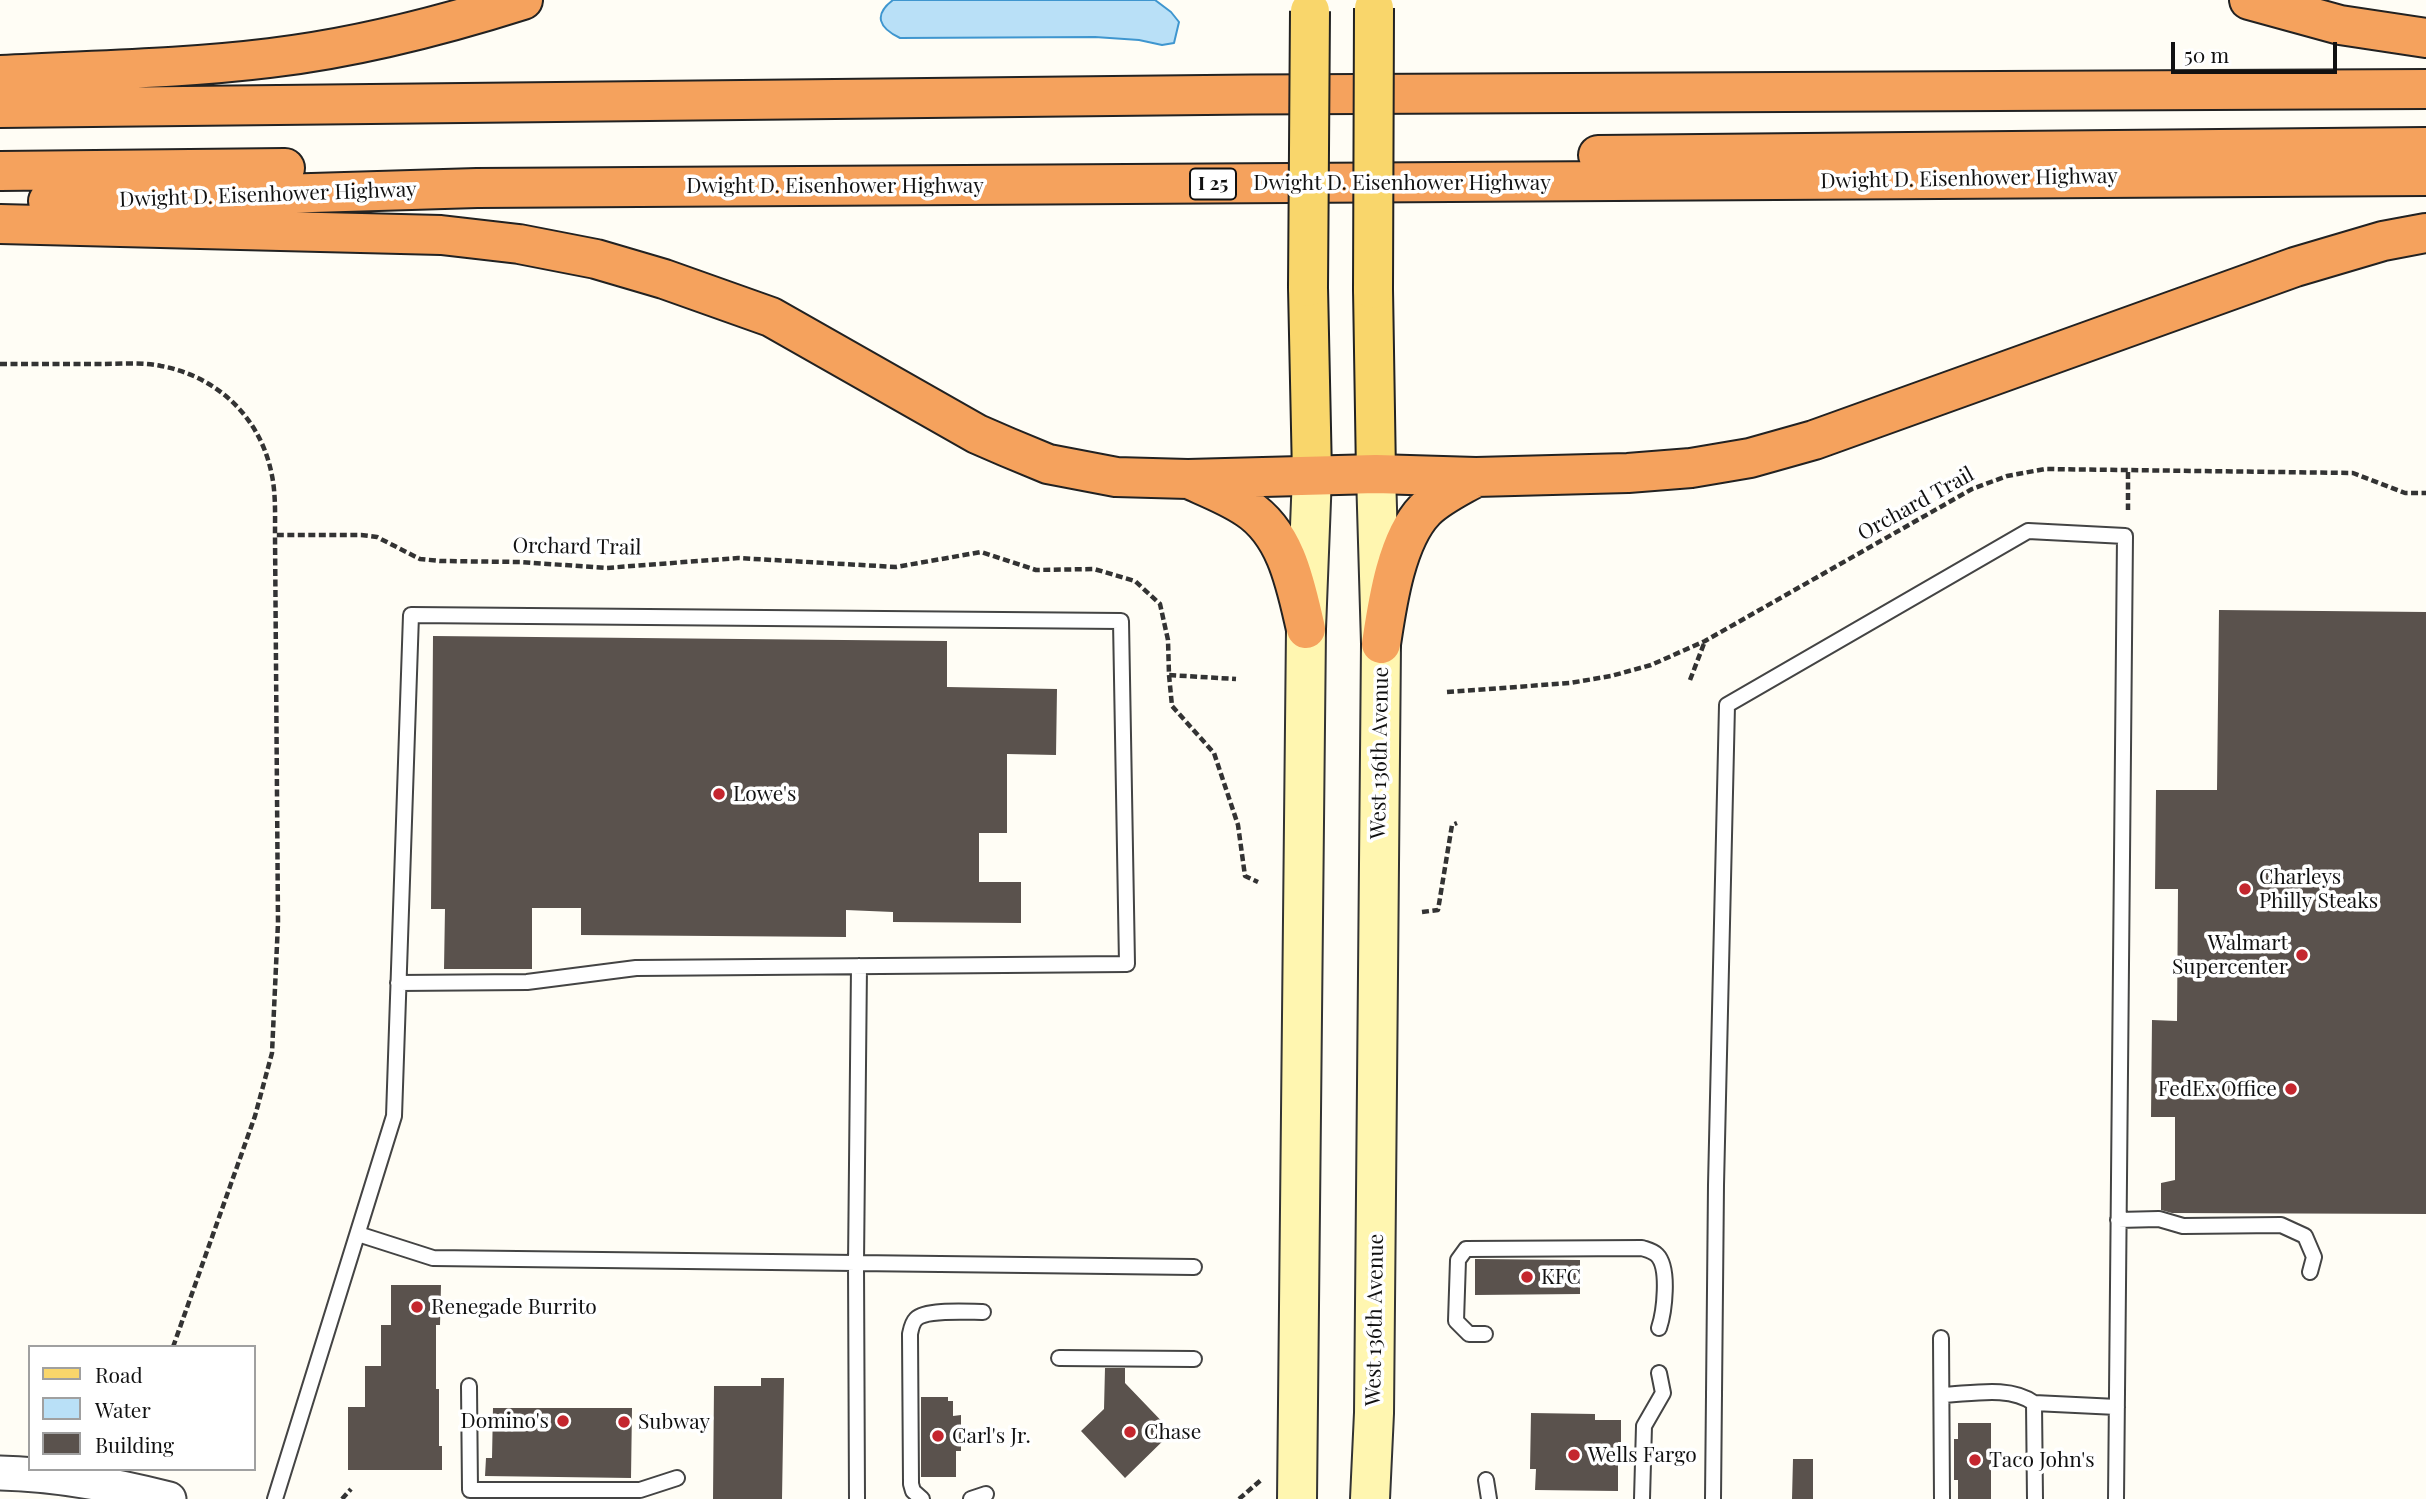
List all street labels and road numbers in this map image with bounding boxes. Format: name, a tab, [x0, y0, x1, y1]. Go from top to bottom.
street label: Dwight D. Eisenhower Highway	[1820, 164, 2118, 194]
road number: I 25	[1190, 168, 1236, 200]
street label: Dwight D. Eisenhower Highway	[1253, 170, 1551, 196]
street label: Dwight D. Eisenhower Highway	[686, 173, 984, 199]
street label: Dwight D. Eisenhower Highway	[119, 177, 417, 213]
street label: Orchard Trail	[1854, 462, 1978, 546]
street label: Orchard Trail	[512, 533, 642, 561]
street label: West 136th Avenue	[1366, 667, 1394, 839]
street label: West 136th Avenue	[1361, 1234, 1389, 1406]

